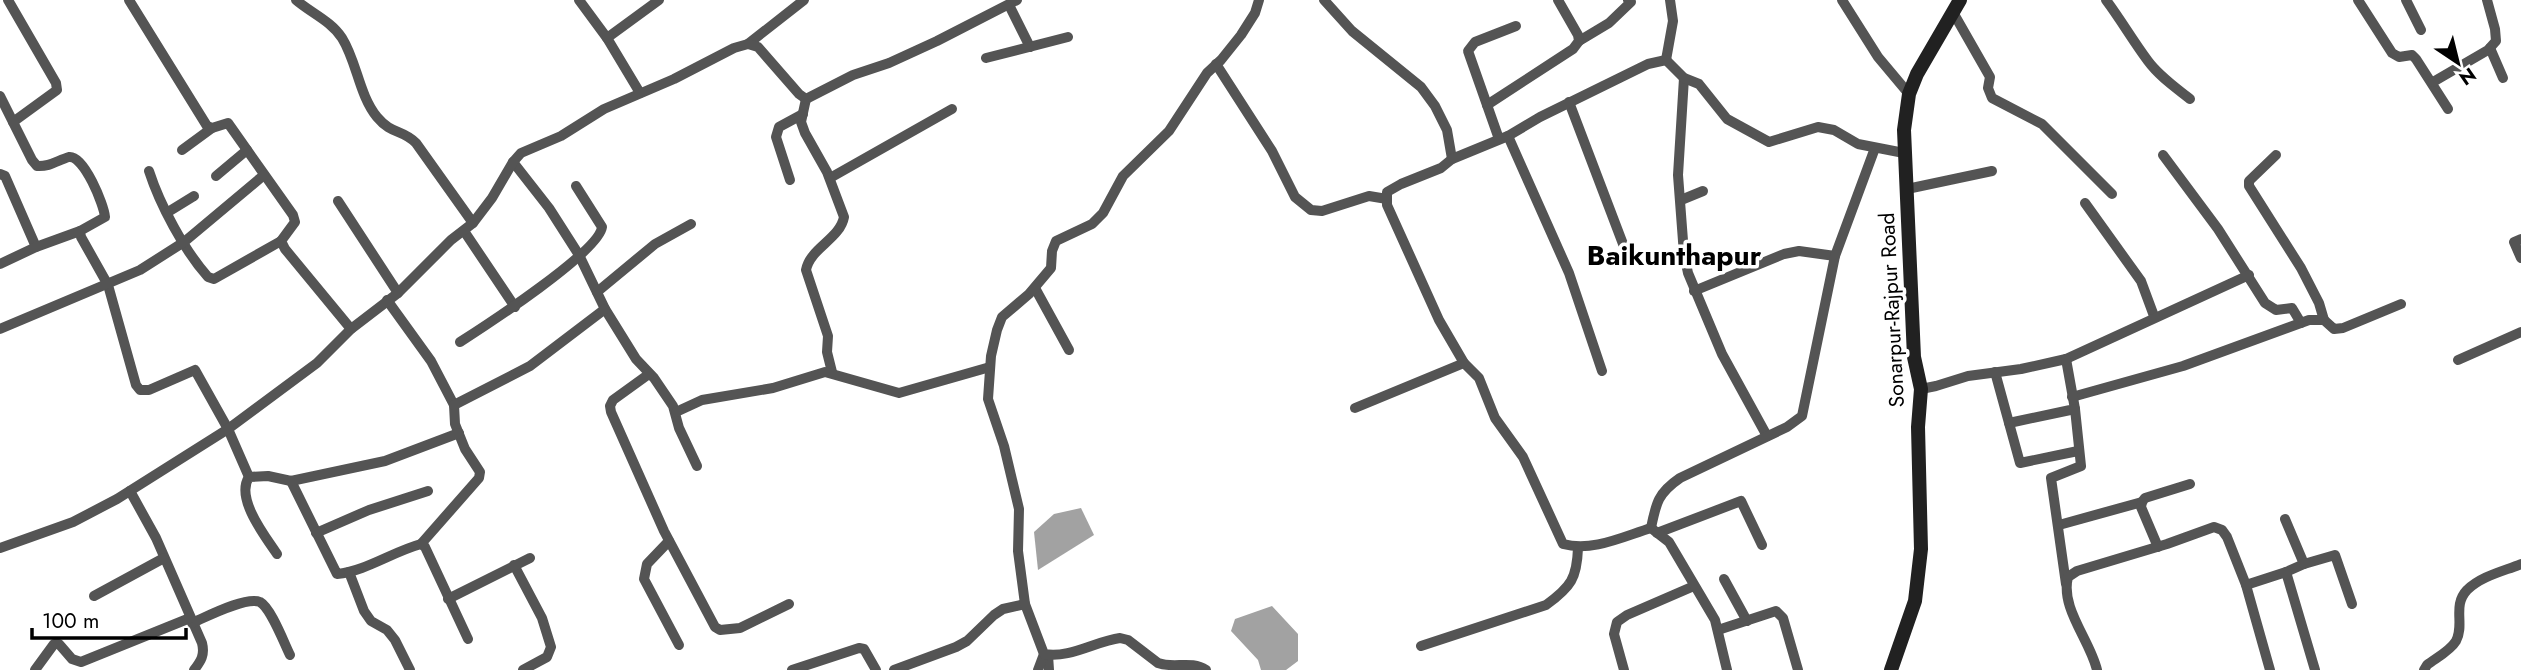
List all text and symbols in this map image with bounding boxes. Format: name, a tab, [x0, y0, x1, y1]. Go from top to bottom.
north arrow	[2423, 28, 2493, 98]
text: N	[2454, 61, 2481, 92]
street label: Sonarpur-Rajpur Road	[1872, 212, 1912, 408]
district label: Baikunthapur	[1587, 235, 1762, 276]
scale bar	[32, 596, 186, 640]
text: 100 m	[42, 606, 99, 636]

